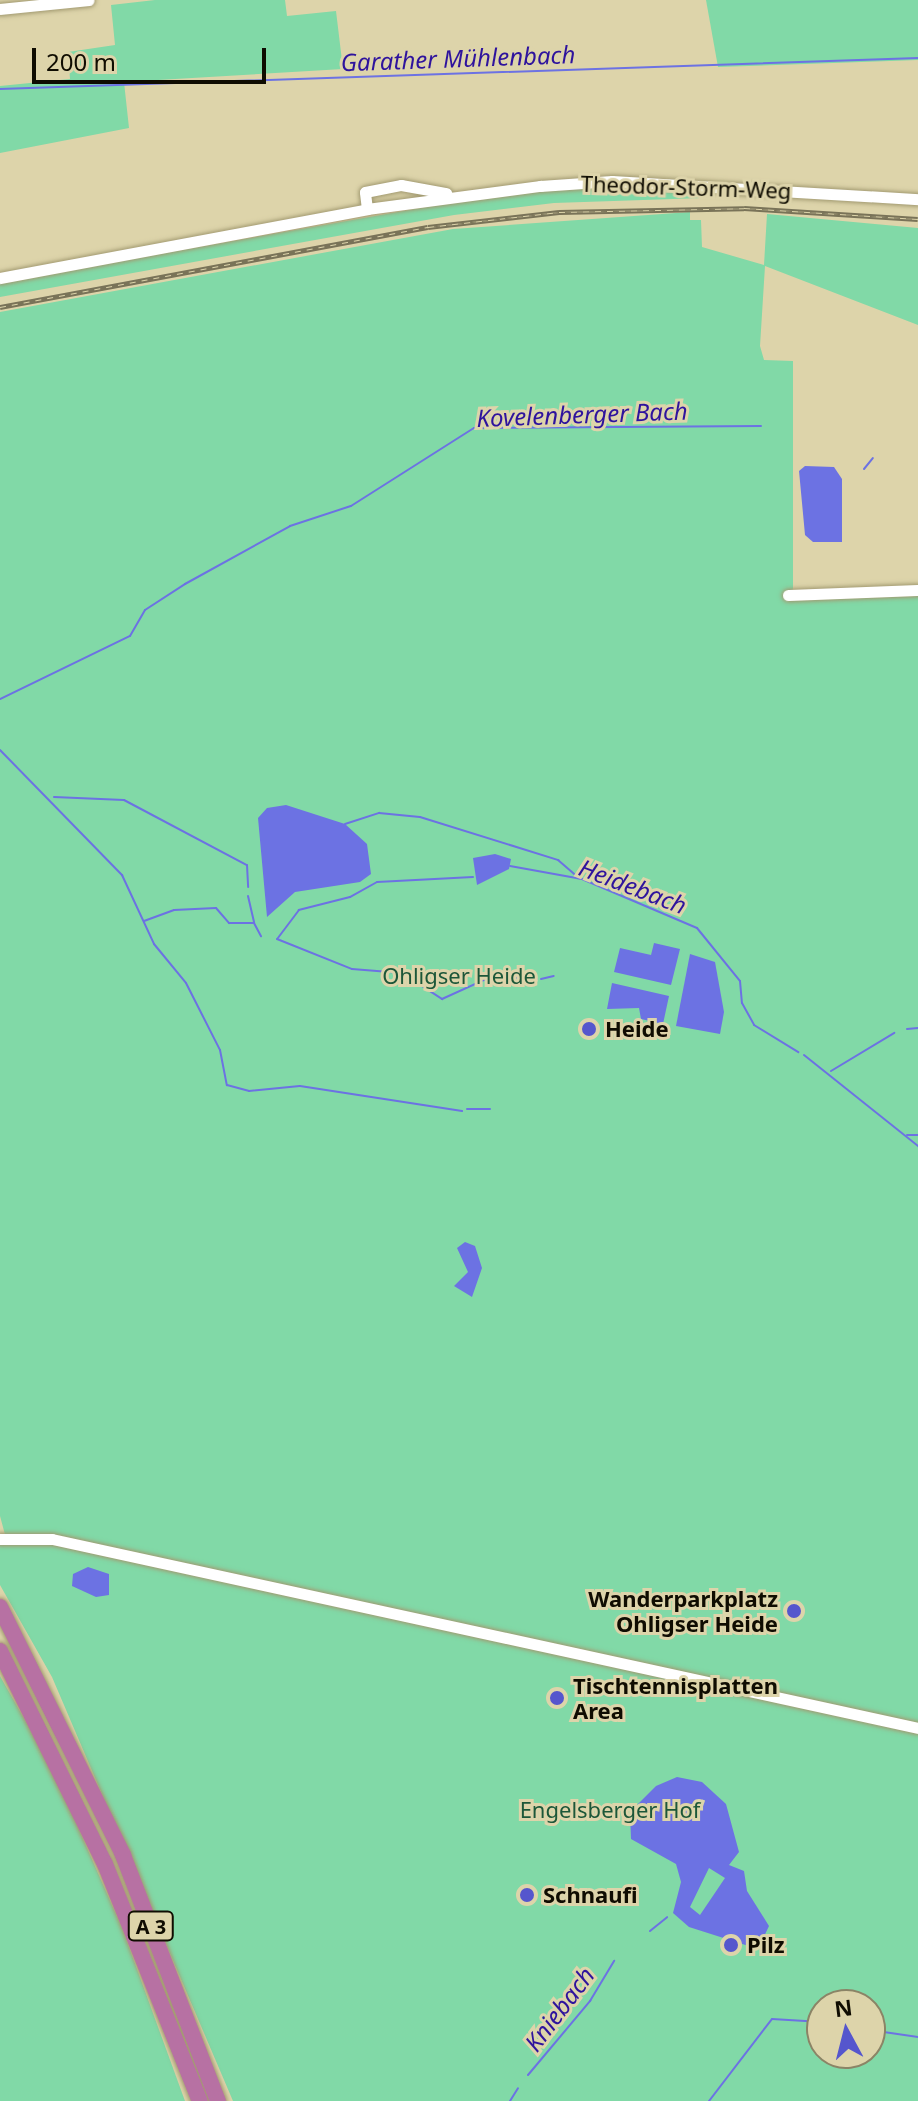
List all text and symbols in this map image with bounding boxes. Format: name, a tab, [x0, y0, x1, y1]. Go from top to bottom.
scale bar	[36, 32, 270, 82]
water label: Garather Mühlenbach	[340, 40, 576, 76]
text: 200 m	[46, 45, 116, 78]
street label: Theodor-Storm-Weg	[580, 170, 792, 204]
water label: Kovelenberger Bach	[476, 396, 688, 432]
water label: Heidebach	[575, 852, 691, 920]
park label: Ohligser Heide	[382, 963, 536, 989]
place label: Heide	[605, 1016, 669, 1042]
marker: Heide	[580, 1020, 598, 1038]
place label: Wanderparkplatz Ohligser Heide	[588, 1585, 778, 1636]
marker: Wanderparkplatz Ohligser Heide	[785, 1602, 803, 1620]
place label: Tischtennisplatten Area	[573, 1672, 778, 1724]
marker: Tischtennisplatten Area	[548, 1689, 566, 1707]
park label: Engelsberger Hof	[520, 1797, 700, 1823]
place label: Schnaufi	[543, 1882, 638, 1908]
marker: Schnaufi	[518, 1886, 536, 1904]
road number: A 3	[127, 1910, 175, 1942]
place label: Pilz	[747, 1932, 785, 1958]
marker: Pilz	[722, 1936, 740, 1954]
water label: Kniebach	[518, 1961, 600, 2057]
north arrow	[806, 1989, 886, 2069]
text: N	[833, 1991, 854, 2023]

